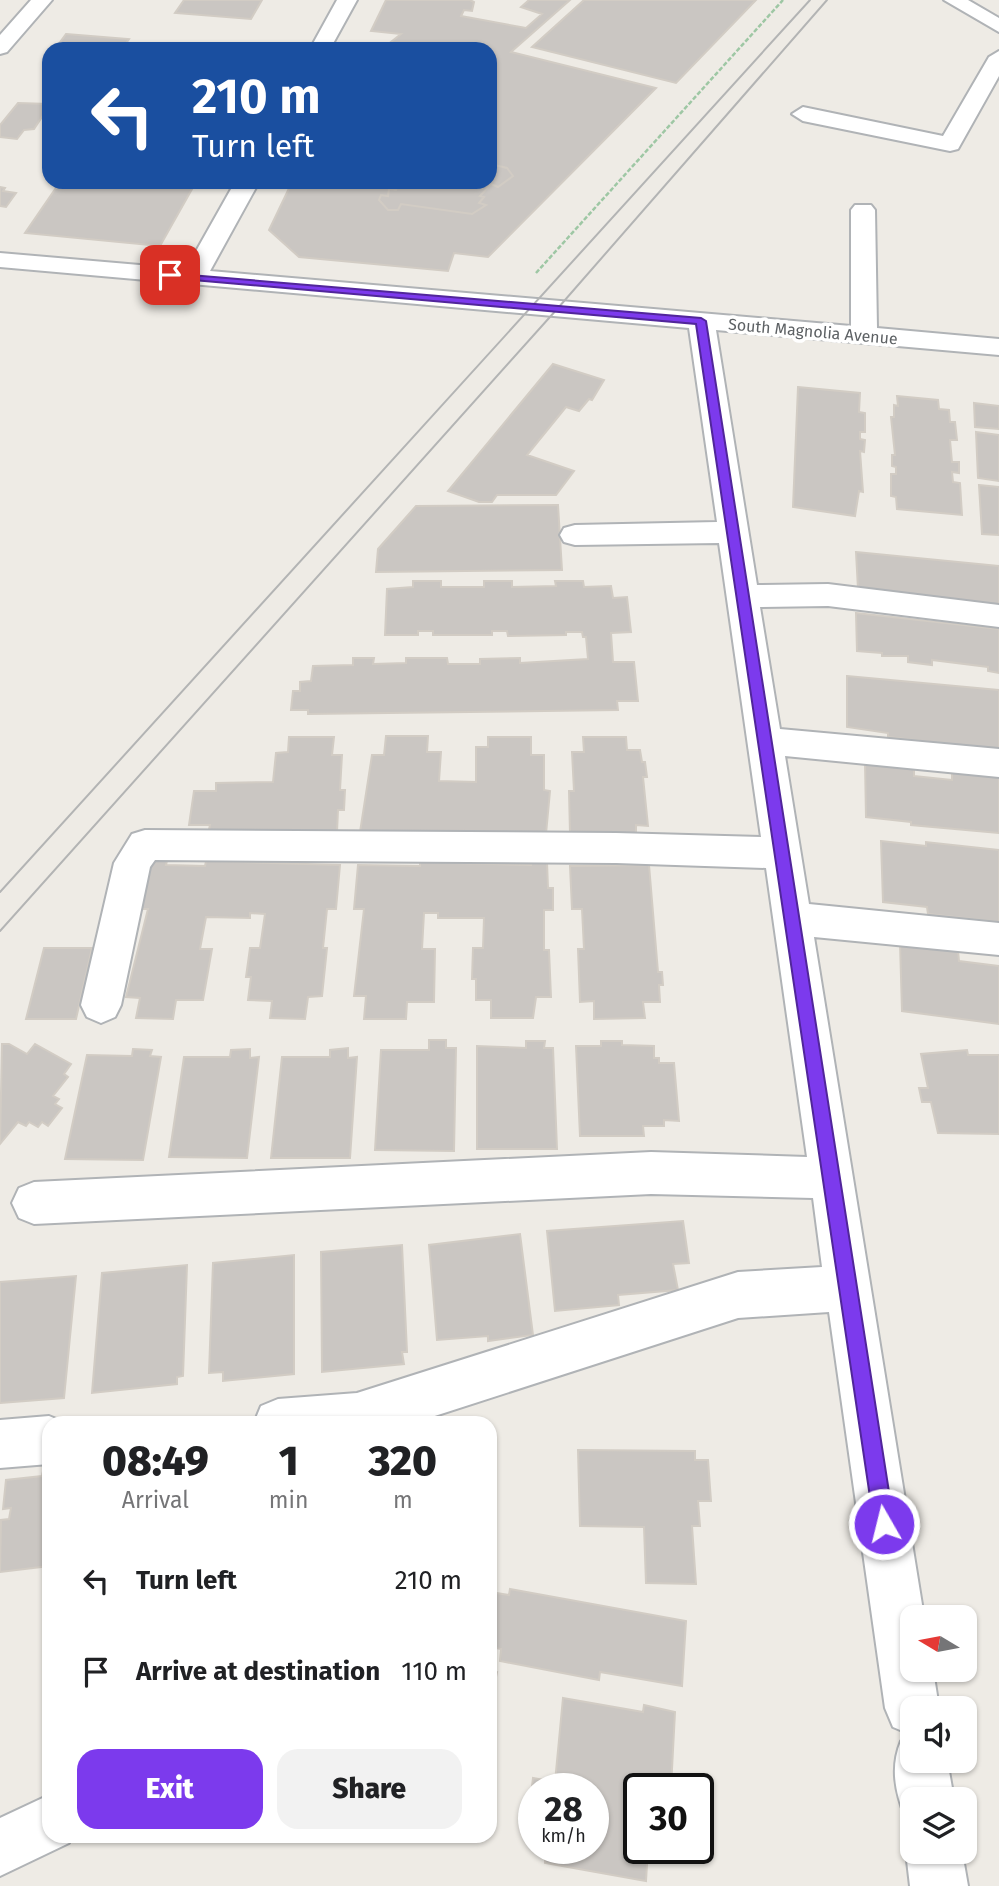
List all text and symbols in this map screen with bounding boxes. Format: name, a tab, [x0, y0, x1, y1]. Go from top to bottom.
text: 210 m	[192, 67, 321, 126]
icon: left	[77, 70, 168, 161]
text: Turn left	[192, 127, 314, 165]
pin	[140, 245, 200, 305]
icon: arrive	[151, 256, 189, 294]
street label: South Magnolia Avenue	[727, 315, 898, 348]
text: 08:49	[102, 1436, 209, 1486]
text: 1	[279, 1436, 299, 1486]
text: 320	[368, 1436, 437, 1486]
text: Arrival	[122, 1486, 189, 1514]
text: min	[269, 1486, 308, 1514]
text: m	[393, 1486, 413, 1514]
position arrow	[847, 1487, 921, 1561]
icon: left	[77, 1562, 115, 1600]
text: Turn left	[136, 1565, 237, 1596]
text: 210 m	[395, 1565, 462, 1596]
north arrow	[900, 1605, 976, 1682]
map controls	[900, 1605, 977, 1864]
icon: arrive	[77, 1653, 115, 1691]
text: Arrive at destination	[136, 1656, 380, 1687]
text: 110 m	[401, 1656, 467, 1687]
button: sound	[900, 1696, 977, 1773]
button: Exit	[77, 1749, 263, 1829]
button: Share	[277, 1749, 462, 1829]
speed limit sign: 30	[623, 1773, 714, 1864]
button: layers	[900, 1787, 977, 1864]
text: 28	[544, 1788, 583, 1830]
text: km/h	[541, 1825, 586, 1847]

